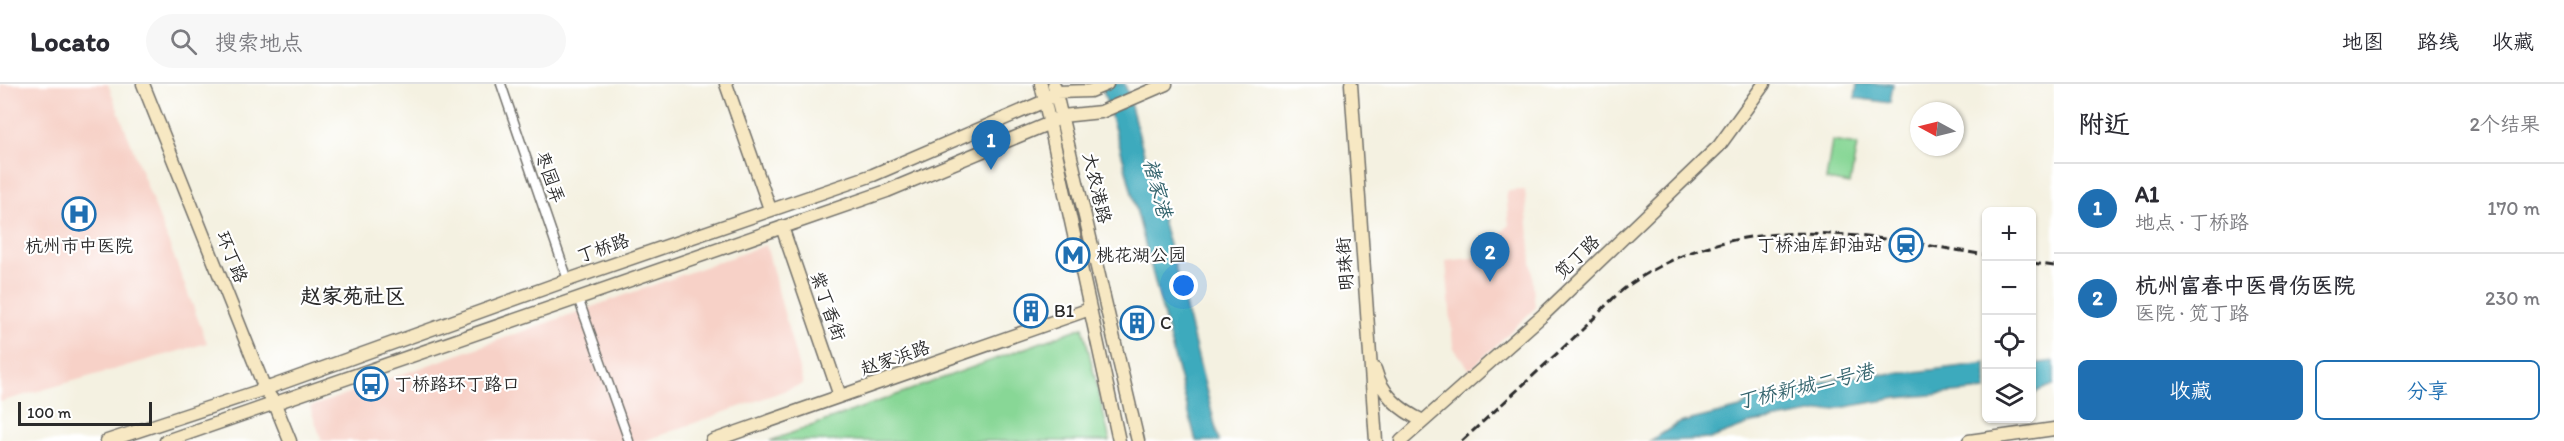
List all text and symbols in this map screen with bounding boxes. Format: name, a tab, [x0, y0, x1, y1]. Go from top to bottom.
search box	[146, 14, 566, 68]
text: Locato	[30, 24, 110, 58]
icon: search	[167, 25, 200, 58]
text: 搜索地点	[215, 29, 303, 56]
text: 地图	[2342, 29, 2384, 54]
text: 路线	[2417, 29, 2459, 54]
text: 收藏	[2492, 29, 2534, 54]
north arrow	[1910, 102, 1964, 156]
text: 附近	[2078, 108, 2130, 140]
text: 2个结果	[2469, 112, 2540, 136]
pin: 1	[972, 120, 1010, 170]
street label: 枣园弄	[531, 148, 569, 206]
street label: 大农港路	[1078, 150, 1116, 226]
water label: 褚家港	[1139, 156, 1178, 222]
text: A1	[2135, 181, 2159, 208]
hospital icon: 杭州市中医院	[61, 196, 97, 232]
text: 1	[2093, 196, 2102, 220]
text: 170 m	[2487, 196, 2540, 220]
map controls	[1982, 207, 2036, 423]
button: +	[1982, 207, 2036, 261]
text: 地点 · 丁桥路	[2135, 210, 2249, 234]
station icon: 丁桥油库卸油站	[1888, 227, 1924, 263]
street label: 环丁路	[212, 228, 252, 286]
street label: 丁桥路	[574, 229, 632, 267]
street label: 笕丁路	[1550, 230, 1604, 284]
pin: 2	[1470, 232, 1510, 282]
place label: 丁桥油库卸油站	[1757, 234, 1883, 256]
place label: 杭州市中医院	[25, 235, 133, 257]
street label: 明珠街	[1332, 236, 1358, 292]
metro station icon: 桃花湖公园	[1055, 237, 1091, 273]
place label: 桃花湖公园	[1096, 244, 1186, 266]
button: −	[1982, 261, 2036, 315]
street label: 紫丁香街	[806, 268, 850, 344]
your location	[1169, 271, 1198, 300]
text: 杭州富春中医骨伤医院	[2135, 272, 2355, 299]
district label: 赵家苑社区	[301, 283, 406, 308]
text: 2	[2092, 286, 2103, 310]
text: 230 m	[2485, 286, 2540, 310]
building icon: B1	[1013, 293, 1049, 329]
place label: B1	[1054, 300, 1074, 322]
text: 医院 · 笕丁路	[2135, 301, 2249, 325]
building icon: C	[1119, 305, 1155, 341]
place label: C	[1160, 312, 1172, 334]
button: locate	[1982, 315, 2036, 369]
street label: 赵家浜路	[857, 336, 933, 380]
water label: 丁桥新城二号港	[1734, 358, 1878, 413]
button: 收藏	[2078, 360, 2303, 420]
button: 分享	[2315, 360, 2540, 420]
bus stop icon: 丁桥路环丁路口	[353, 366, 389, 402]
button: layers	[1982, 369, 2036, 423]
place label: 丁桥路环丁路口	[394, 373, 520, 395]
scale bar	[18, 399, 152, 426]
text: 100 m	[27, 403, 71, 422]

